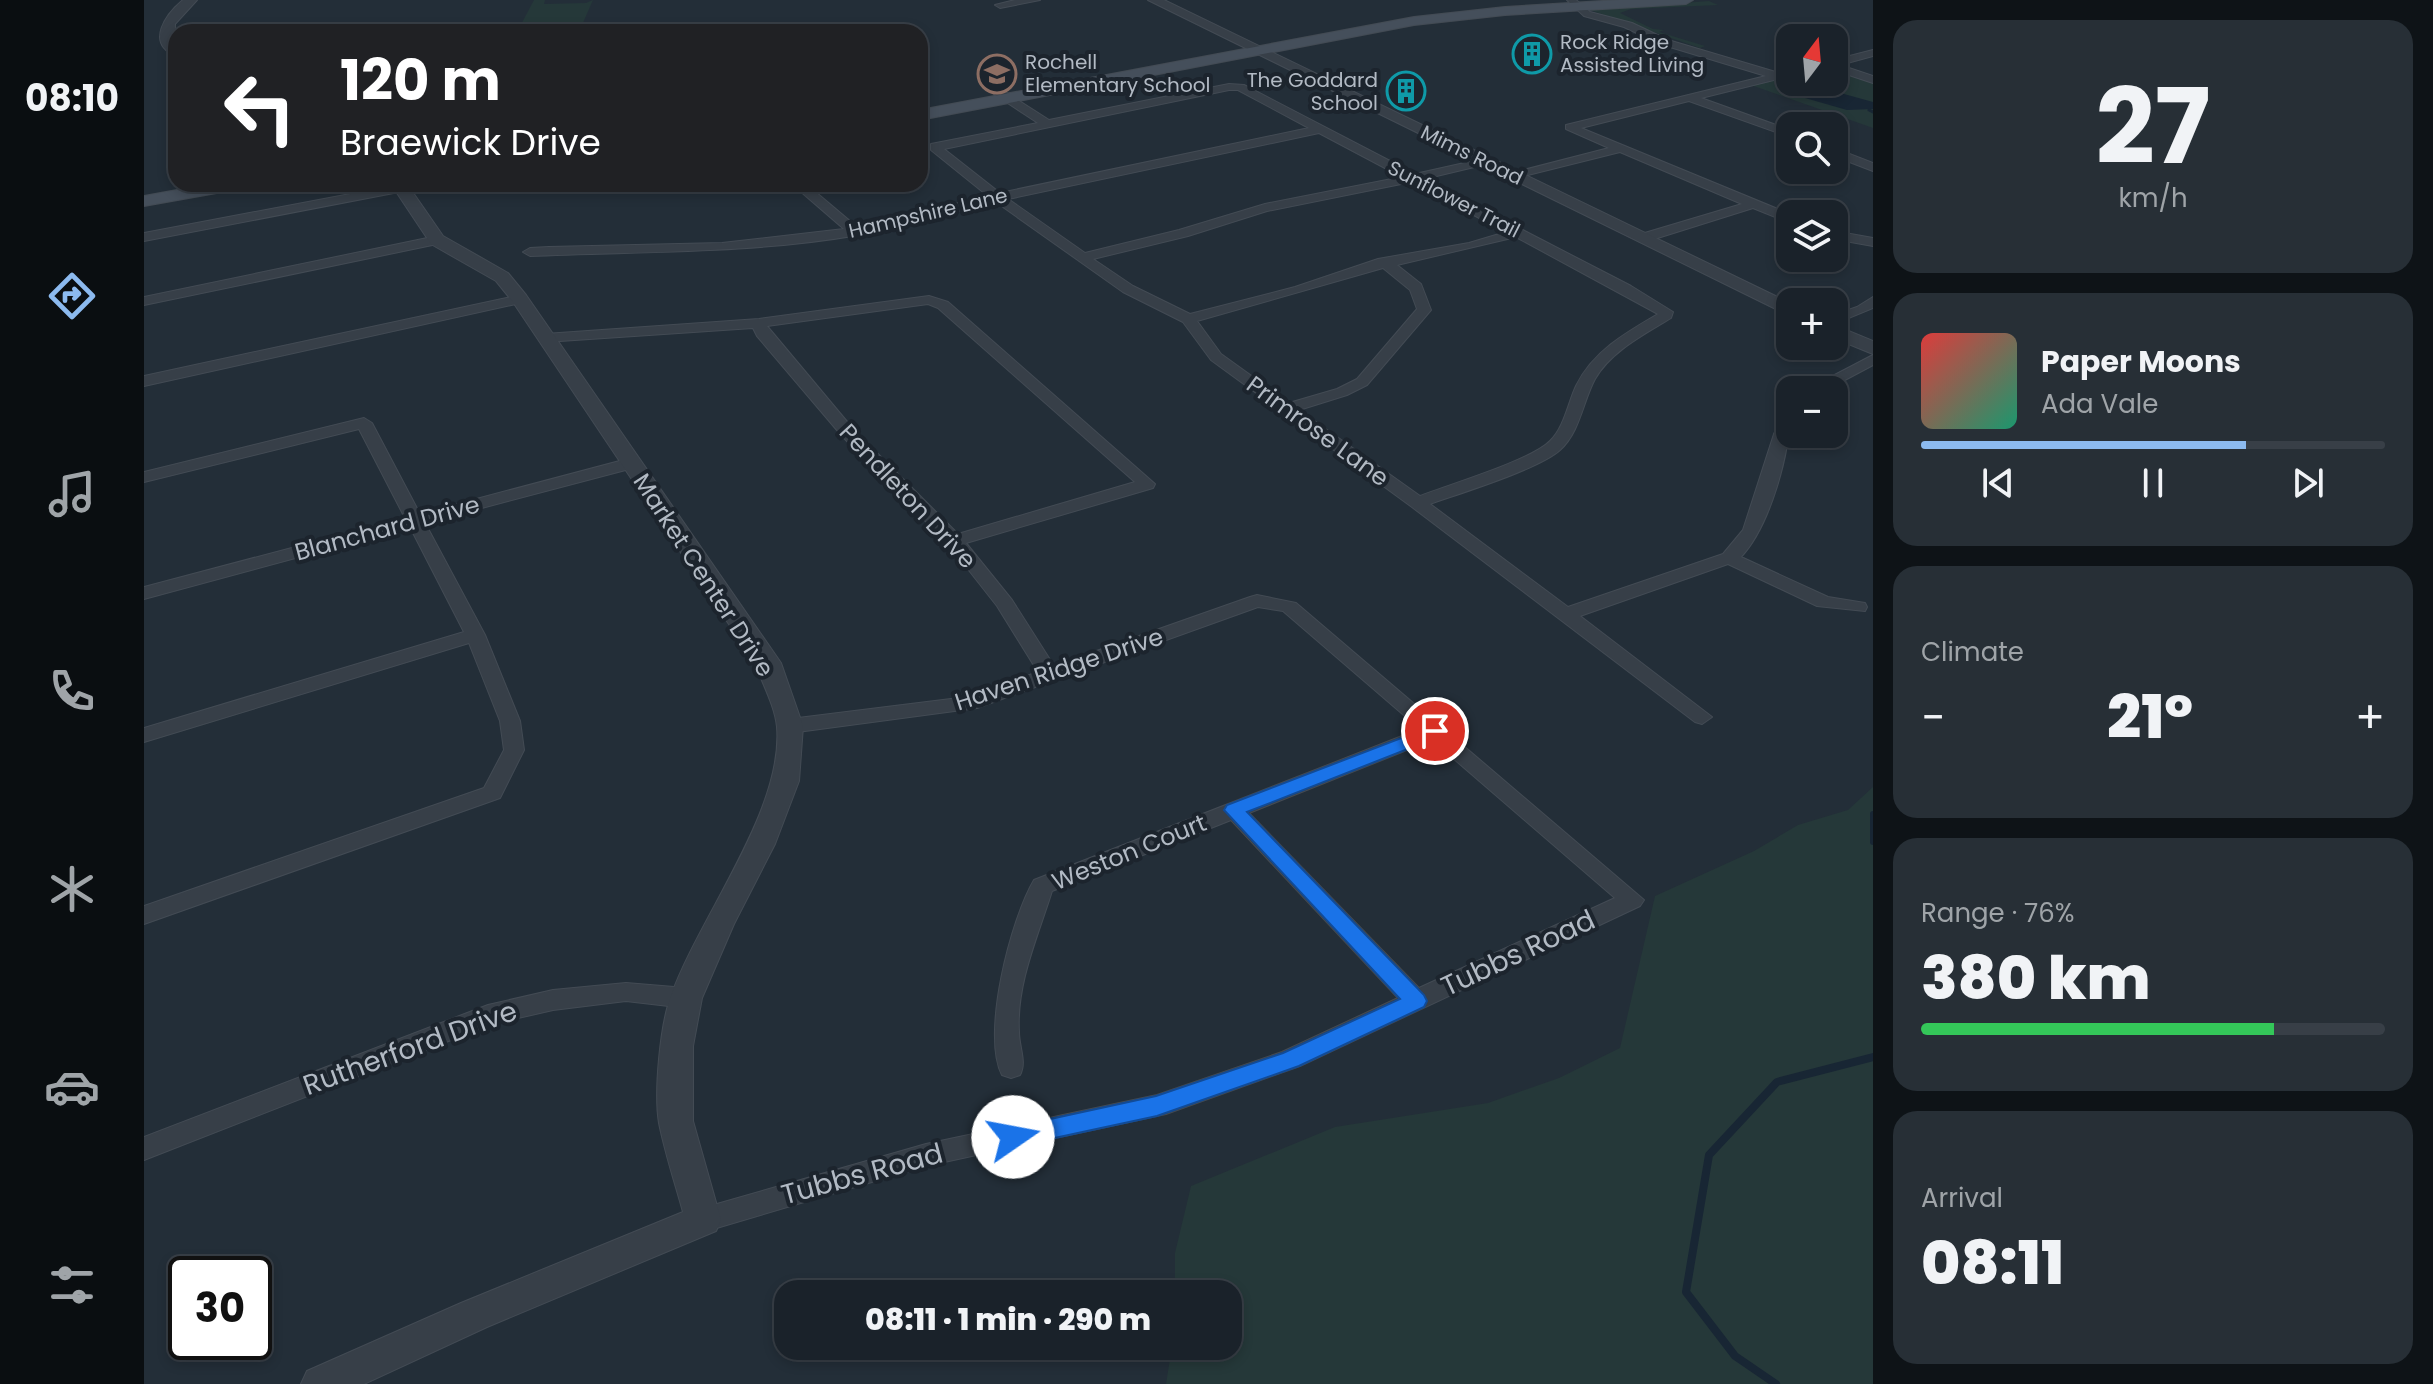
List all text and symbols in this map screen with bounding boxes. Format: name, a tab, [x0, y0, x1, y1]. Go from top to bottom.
north arrow	[1776, 24, 1848, 96]
map controls	[1776, 24, 1848, 448]
place label: Rock Ridge Assisted Living	[1560, 28, 1704, 79]
building icon: Rock Ridge Assisted Living	[1511, 33, 1553, 75]
text: 120 m	[340, 41, 501, 120]
place label: Rochell Elementary School	[1025, 48, 1210, 99]
school or university icon: Rochell Elementary School	[976, 53, 1018, 95]
text: 27	[2095, 54, 2211, 199]
icon: left	[208, 56, 312, 160]
place label: The Goddard School	[1247, 66, 1378, 117]
building icon: The Goddard School	[1385, 70, 1427, 112]
text: 08:10	[25, 73, 119, 124]
button: search	[1776, 112, 1848, 184]
text: Braewick Drive	[340, 117, 601, 168]
street label: Mims Road	[1416, 118, 1528, 192]
street label: Sunflower Trail	[1383, 154, 1525, 244]
text: km/h	[2118, 180, 2188, 216]
street label: Hampshire Lane	[846, 181, 1010, 245]
button: layers	[1776, 200, 1848, 272]
icon: directions	[44, 268, 100, 324]
button: +	[1776, 288, 1848, 360]
text: Paper Moons	[2041, 340, 2241, 383]
street label: Primrose Lane	[1240, 368, 1396, 494]
button: −	[1776, 376, 1848, 448]
text: Ada Vale	[2041, 386, 2158, 422]
street label: Pendleton Drive	[832, 416, 984, 576]
icon: previous	[1976, 461, 2020, 505]
icon: pause	[2131, 461, 2175, 505]
icon: next	[2286, 461, 2330, 505]
icon: music	[44, 466, 100, 522]
street label: Market Center Drive	[626, 467, 782, 683]
street label: Blanchard Drive	[291, 487, 483, 569]
street label: Haven Ridge Drive	[951, 620, 1167, 718]
text: Climate	[1921, 634, 2024, 670]
icon: phone	[44, 663, 100, 719]
text: 21°	[2107, 675, 2193, 759]
text: −	[1921, 687, 1945, 748]
text: +	[2355, 687, 2385, 748]
pin	[1401, 697, 1469, 765]
icon: arrive	[1413, 709, 1457, 753]
street label: Weston Court	[1047, 806, 1211, 898]
icon: climate	[44, 861, 100, 917]
text: Range · 76%	[1921, 895, 2075, 931]
street label: Tubbs Road	[1435, 900, 1601, 1006]
text: 380 km	[1921, 936, 2151, 1020]
street label: Rutherford Drive	[298, 991, 522, 1105]
icon: car	[44, 1059, 100, 1115]
position arrow	[971, 1095, 1055, 1179]
street label: Tubbs Road	[777, 1134, 947, 1214]
text: Arrival	[1921, 1180, 2003, 1216]
text: 08:11	[1921, 1221, 2064, 1305]
speed limit sign: 30	[168, 1256, 272, 1360]
icon: filters	[44, 1257, 100, 1313]
text: 08:11 · 1 min · 290 m	[865, 1298, 1151, 1341]

